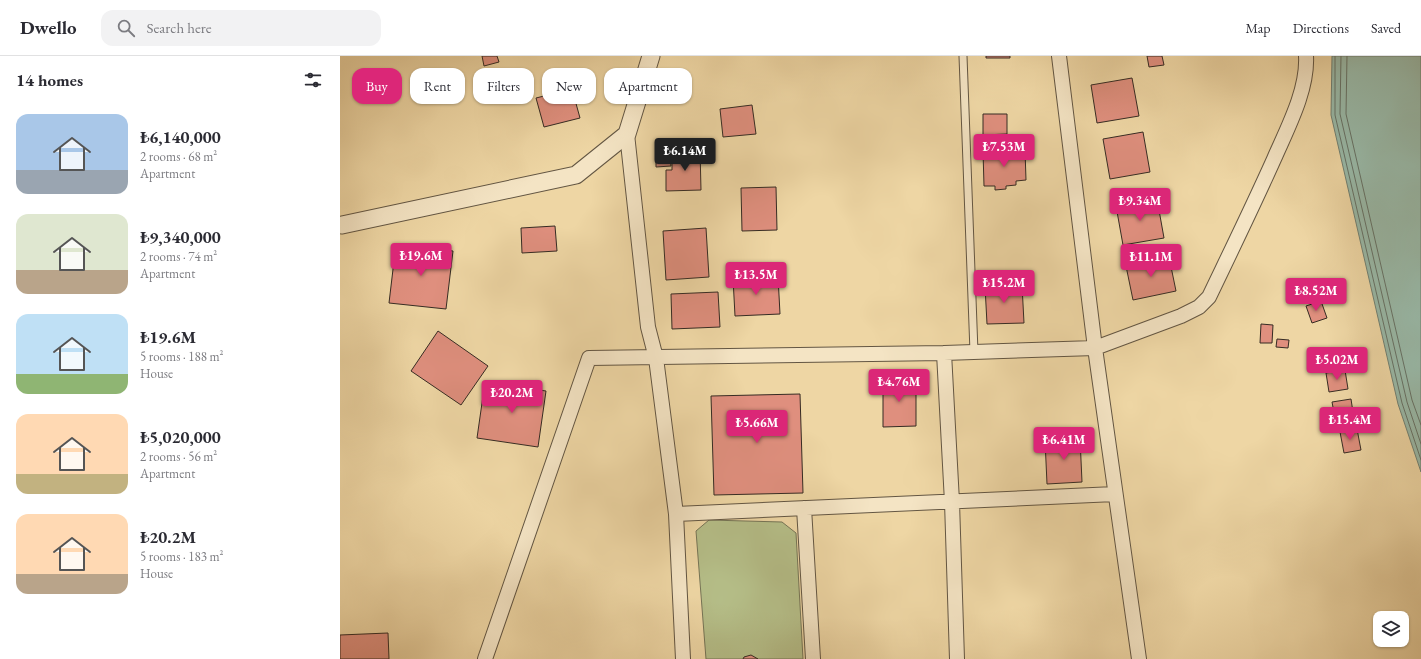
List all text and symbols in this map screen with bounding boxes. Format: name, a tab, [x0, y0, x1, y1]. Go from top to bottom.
search box	[101, 10, 381, 46]
text: Dwello	[20, 15, 77, 40]
icon: search	[115, 17, 137, 39]
text: Search here	[147, 18, 212, 37]
text: Map	[1245, 19, 1271, 37]
text: Directions	[1293, 19, 1349, 37]
text: Saved	[1371, 19, 1401, 37]
chip: Buy	[352, 68, 402, 104]
chip: Rent	[410, 68, 465, 104]
chip: Filters	[473, 68, 534, 104]
chip: New	[542, 68, 596, 104]
chip: Apartment	[604, 68, 692, 104]
text: 14 homes	[16, 69, 83, 91]
icon: filters	[302, 69, 324, 91]
text: ₺6,140,000	[140, 126, 221, 148]
icon: home	[48, 130, 96, 178]
pin: ₺7.53M	[971, 134, 1037, 168]
pin: ₺6.14M	[652, 138, 718, 172]
text: ₺7.53M	[983, 138, 1025, 155]
text: ₺6.14M	[664, 142, 706, 159]
text: 2 rooms · 68 m²	[140, 148, 217, 165]
text: Apartment	[140, 165, 195, 182]
pin: ₺9.34M	[1107, 188, 1173, 222]
text: ₺9.34M	[1119, 192, 1161, 209]
text: ₺9,340,000	[140, 226, 221, 248]
icon: home	[48, 230, 96, 278]
pin: ₺19.6M	[388, 243, 454, 277]
pin: ₺11.1M	[1118, 244, 1184, 278]
text: ₺19.6M	[400, 247, 442, 264]
text: 2 rooms · 74 m²	[140, 248, 217, 265]
text: ₺11.1M	[1130, 248, 1172, 265]
pin: ₺13.5M	[723, 262, 789, 296]
text: Apartment	[140, 265, 195, 282]
text: ₺13.5M	[735, 266, 777, 283]
pin: ₺15.2M	[971, 270, 1037, 304]
text: ₺15.2M	[983, 274, 1025, 291]
pin: ₺8.52M	[1283, 278, 1349, 312]
text: ₺8.52M	[1295, 282, 1337, 299]
text: ₺19.6M	[140, 326, 196, 348]
icon: home	[48, 330, 96, 378]
pin: ₺5.02M	[1304, 347, 1370, 381]
text: 5 rooms · 188 m²	[140, 348, 224, 365]
text: ₺5.02M	[1316, 351, 1358, 368]
text: House	[140, 365, 173, 382]
pin: ₺4.76M	[866, 369, 932, 403]
text: ₺4.76M	[878, 373, 920, 390]
pin: ₺20.2M	[479, 380, 545, 414]
text: ₺20.2M	[491, 384, 533, 401]
pin: ₺15.4M	[1317, 407, 1383, 441]
pin: ₺5.66M	[724, 410, 790, 444]
text: ₺15.4M	[1329, 411, 1371, 428]
text: ₺5.66M	[736, 414, 778, 431]
text: ₺5,020,000	[140, 426, 221, 448]
pin: ₺6.41M	[1031, 427, 1097, 461]
icon: home	[48, 430, 96, 478]
text: ₺6.41M	[1043, 431, 1085, 448]
text: 2 rooms · 56 m²	[140, 448, 217, 465]
text: Apartment	[140, 465, 195, 482]
text: ₺20.2M	[140, 526, 196, 548]
icon: home	[48, 530, 96, 578]
text: 5 rooms · 183 m²	[140, 548, 224, 565]
text: House	[140, 565, 173, 582]
map controls	[1373, 611, 1409, 647]
button: layers	[1373, 611, 1409, 647]

